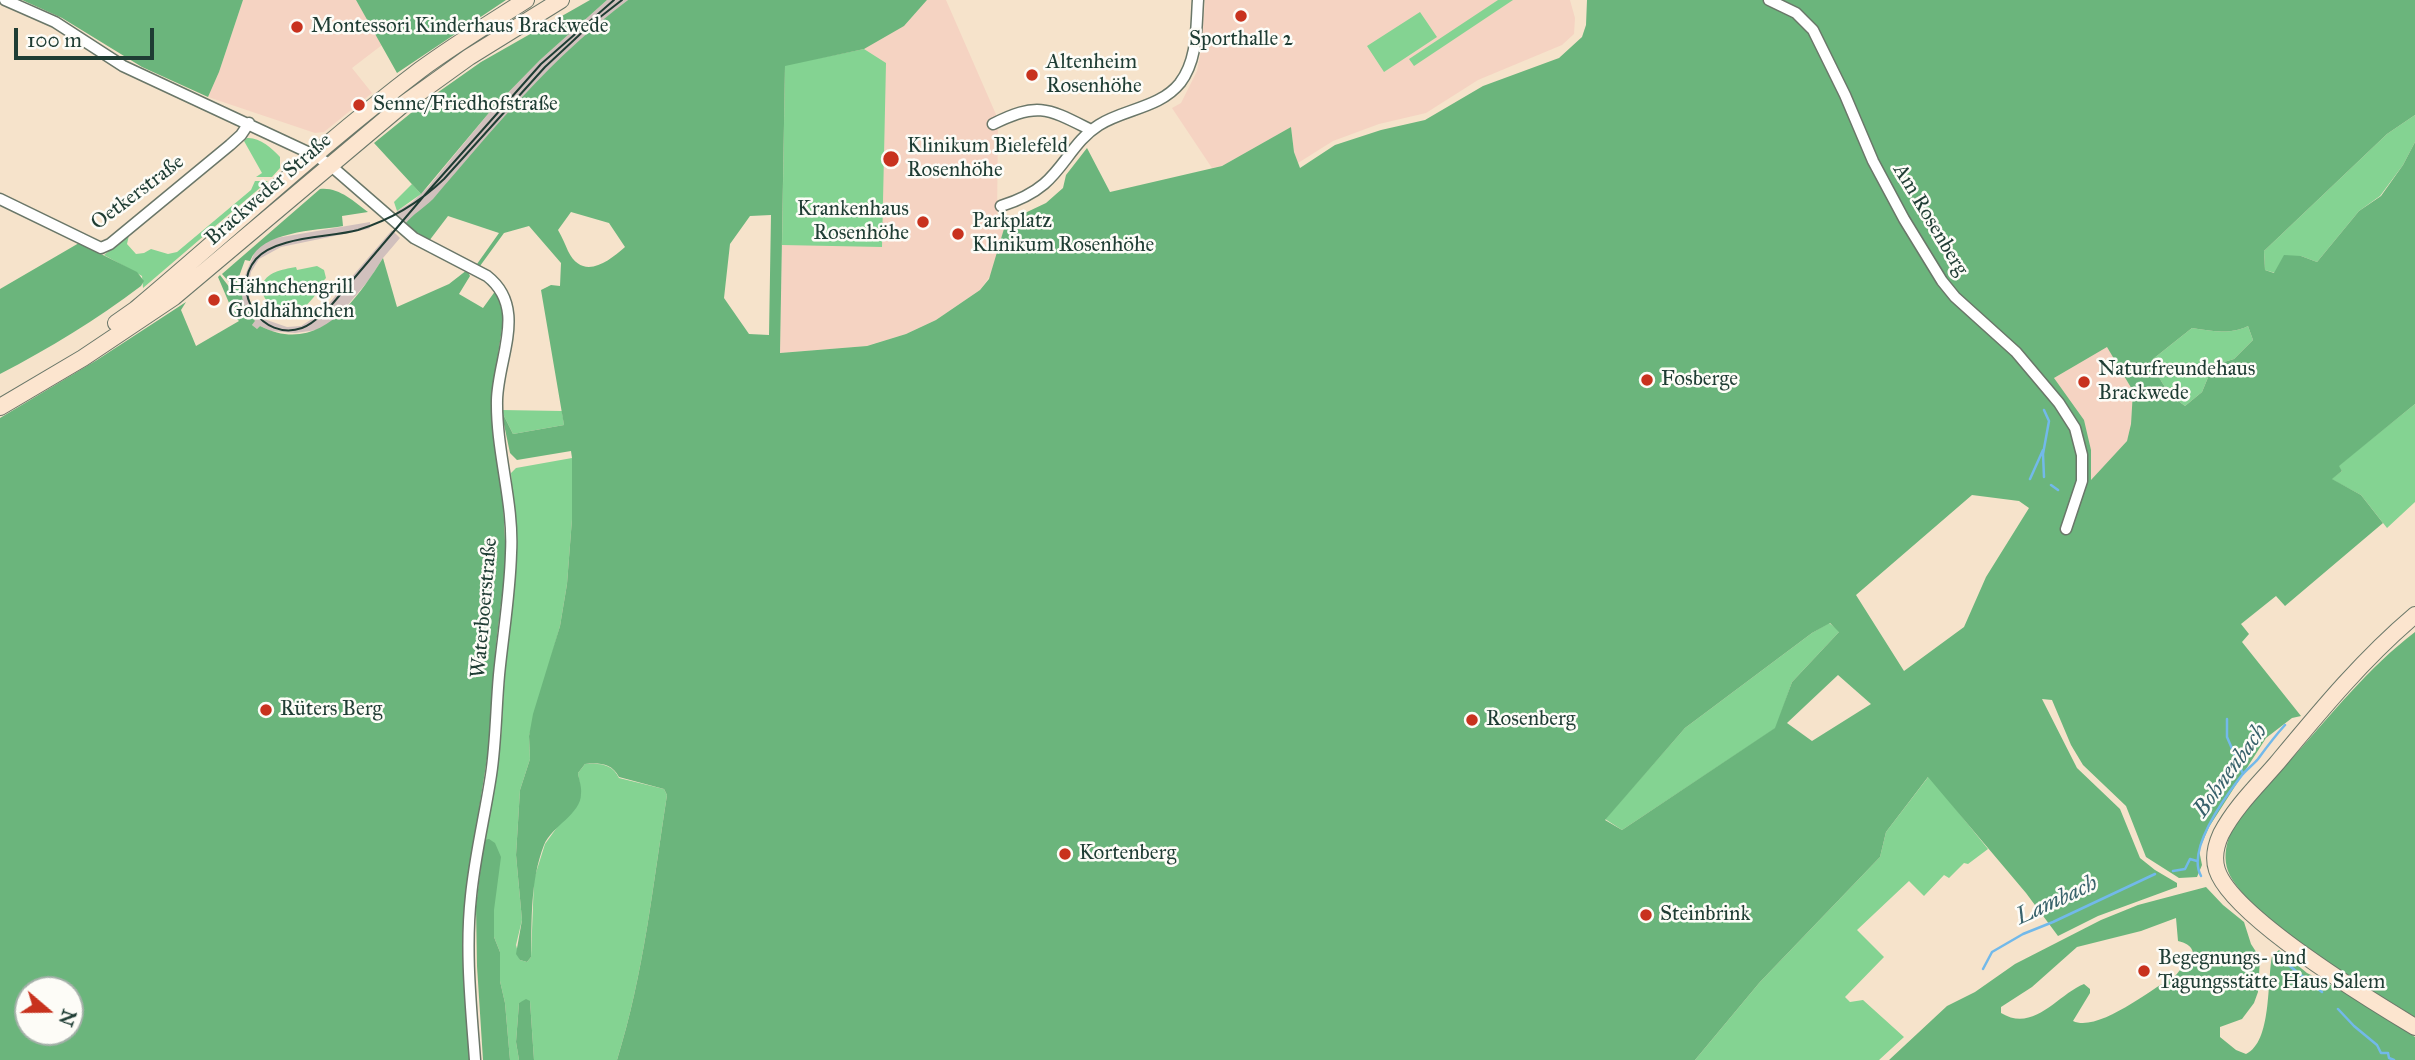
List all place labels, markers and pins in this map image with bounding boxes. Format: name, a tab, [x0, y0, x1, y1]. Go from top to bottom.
marker: Sporthalle 2	[1233, 8, 1249, 24]
place label: Montessori Kinderhaus Brackwede	[311, 14, 608, 40]
marker: Montessori Kinderhaus Brackwede	[289, 19, 305, 35]
place label: Sporthalle 2	[1189, 27, 1293, 53]
place label: Altenheim Rosenhöhe	[1046, 50, 1142, 100]
marker: Altenheim Rosenhöhe	[1024, 67, 1040, 83]
place label: Senne/Friedhofstraße	[373, 92, 558, 118]
marker: Senne/Friedhofstraße	[351, 97, 367, 113]
place label: Klinikum Bielefeld Rosenhöhe	[907, 134, 1068, 184]
marker: Klinikum Bielefeld Rosenhöhe	[881, 149, 901, 169]
place label: Krankenhaus Rosenhöhe	[797, 197, 909, 247]
place label: Parkplatz Klinikum Rosenhöhe	[972, 209, 1154, 259]
marker: Krankenhaus Rosenhöhe	[915, 214, 931, 230]
marker: Parkplatz Klinikum Rosenhöhe	[950, 226, 966, 242]
place label: Hähnchengrill Goldhähnchen	[228, 275, 354, 325]
marker: Hähnchengrill Goldhähnchen	[206, 292, 222, 308]
place label: Naturfreundehaus Brackwede	[2098, 357, 2255, 407]
place label: Fosberge	[1661, 367, 1738, 393]
marker: Fosberge	[1639, 372, 1655, 388]
marker: Naturfreundehaus Brackwede	[2076, 374, 2092, 390]
place label: Rüters Berg	[280, 697, 382, 723]
marker: Rüters Berg	[258, 702, 274, 718]
place label: Rosenberg	[1486, 707, 1576, 733]
marker: Rosenberg	[1464, 712, 1480, 728]
place label: Kortenberg	[1079, 841, 1176, 867]
marker: Kortenberg	[1057, 846, 1073, 862]
place label: Steinbrink	[1660, 902, 1750, 928]
marker: Steinbrink	[1638, 907, 1654, 923]
place label: Begegnungs- und Tagungsstätte Haus Salem	[2158, 946, 2385, 996]
marker: Begegnungs- und Tagungsstätte Haus Salem	[2136, 963, 2152, 979]

